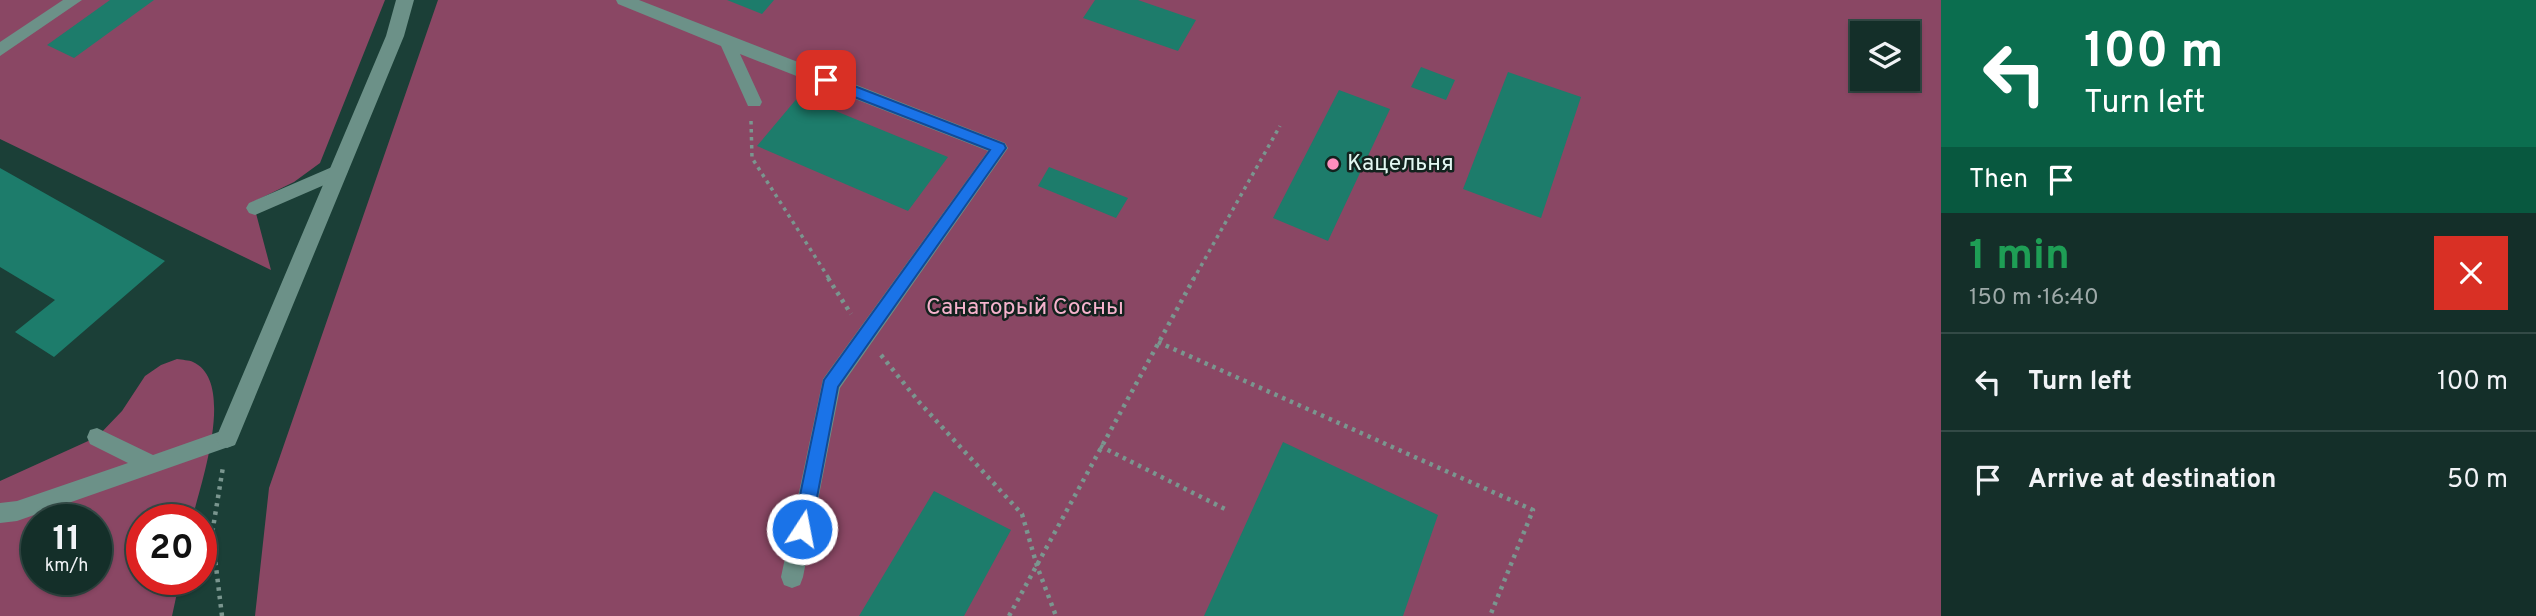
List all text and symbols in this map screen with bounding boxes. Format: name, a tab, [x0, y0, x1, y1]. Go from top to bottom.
map controls	[1850, 21, 1920, 91]
button: layers	[1850, 21, 1920, 91]
text: 100 m	[2084, 23, 2223, 85]
icon: left	[1969, 28, 2060, 119]
pin	[796, 50, 856, 110]
icon: arrive	[807, 61, 845, 99]
text: Turn left	[2084, 84, 2205, 124]
place label: Кацельня	[1347, 150, 1454, 179]
marker: Кацельня	[1325, 156, 1341, 172]
icon: arrive	[2042, 161, 2080, 199]
text: Then	[1969, 164, 2028, 197]
text: 1 min	[1969, 231, 2070, 284]
button: close	[2434, 236, 2508, 310]
text: 150 m · 16:40	[1969, 284, 2099, 313]
park label: Санаторый Сосны	[926, 294, 1124, 323]
icon: left	[1969, 363, 2007, 401]
text: Turn left	[2028, 366, 2132, 399]
text: 100 m	[2437, 366, 2508, 399]
icon: arrive	[1969, 461, 2007, 499]
text: Arrive at destination	[2028, 464, 2276, 497]
text: 50 m	[2447, 464, 2508, 497]
position arrow	[765, 492, 839, 566]
speed limit sign: 20	[126, 504, 217, 595]
text: 11	[53, 518, 81, 562]
text: km/h	[45, 555, 88, 578]

